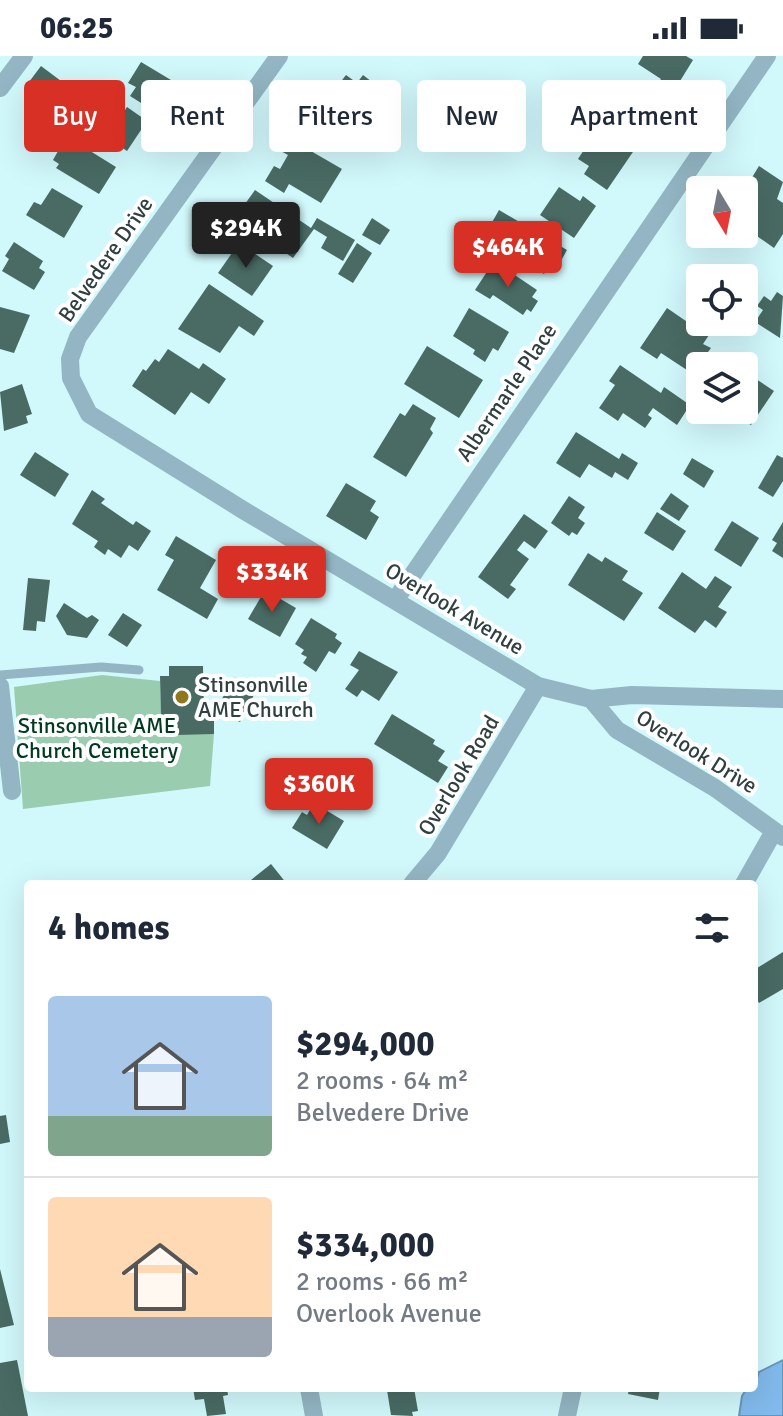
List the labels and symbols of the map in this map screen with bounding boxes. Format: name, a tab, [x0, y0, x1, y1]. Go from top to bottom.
north arrow	[686, 176, 758, 248]
street label: Belvedere Drive	[52, 191, 159, 327]
pin: $294K	[190, 202, 302, 270]
pin: $464K	[452, 221, 564, 289]
street label: Albermarle Place	[450, 318, 563, 466]
pin: $334K	[216, 546, 328, 614]
street label: Overlook Avenue	[380, 556, 529, 660]
place label: Stinsonville AME Church	[198, 671, 314, 723]
marker: Stinsonville AME Church	[173, 688, 191, 706]
street label: Overlook Drive	[631, 704, 762, 799]
street label: Overlook Road	[412, 710, 505, 840]
park label: Stinsonville AME Church Cemetery	[16, 712, 179, 764]
pin: $360K	[263, 758, 375, 826]

